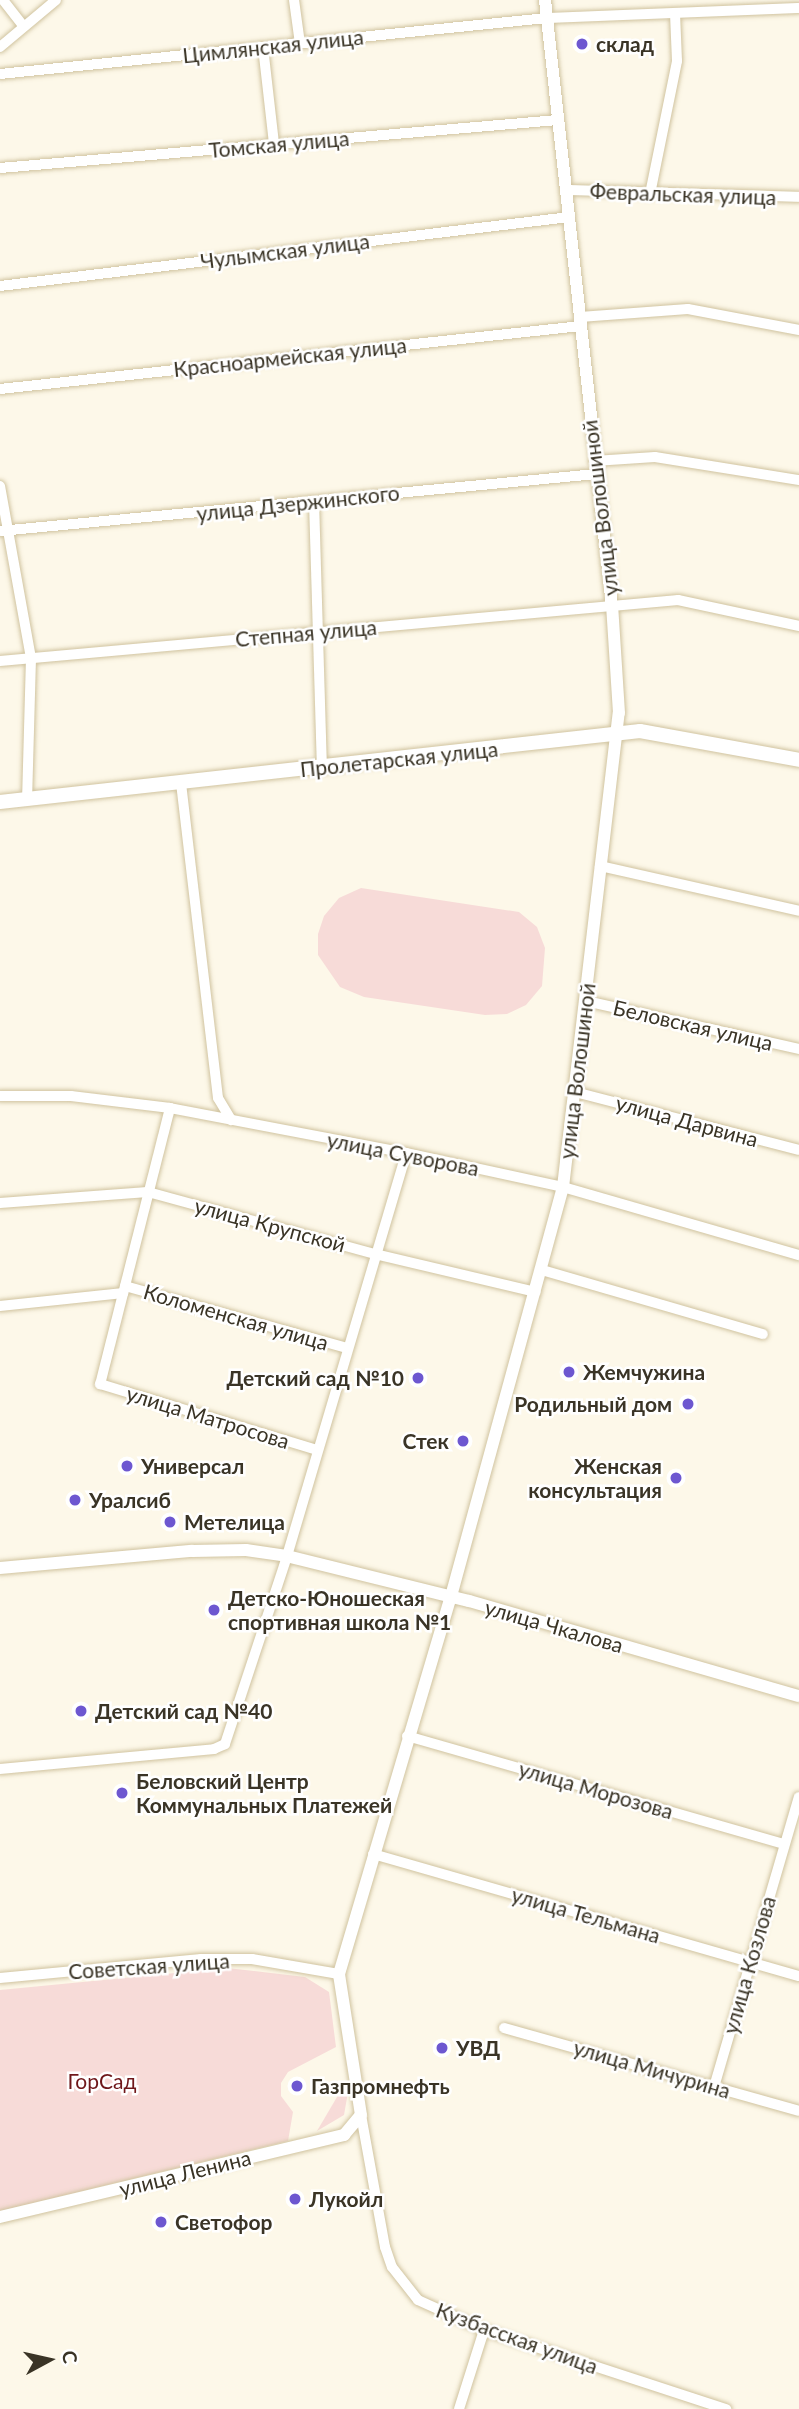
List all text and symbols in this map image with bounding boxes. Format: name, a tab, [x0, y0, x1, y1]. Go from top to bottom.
street label: Цимлянская улица	[181, 24, 365, 68]
place label: склад	[596, 31, 654, 57]
marker: склад	[574, 36, 590, 52]
street label: Томская улица	[208, 125, 350, 163]
street label: Февральская улица	[589, 178, 777, 210]
street label: Чулымская улица	[199, 228, 371, 274]
street label: Красноармейская улица	[172, 332, 408, 382]
street label: улица Волошиной	[577, 419, 623, 597]
street label: улица Дзержинского	[195, 480, 401, 526]
street label: Степная улица	[234, 614, 378, 652]
street label: Пролетарская улица	[299, 736, 499, 782]
street label: улица Волошиной	[554, 982, 600, 1160]
street label: Беловская улица	[611, 994, 775, 1056]
street label: улица Дарвина	[613, 1090, 761, 1152]
street label: улица Суворова	[325, 1127, 481, 1181]
street label: улица Крупской	[192, 1193, 348, 1257]
street label: Коломенская улица	[141, 1279, 331, 1355]
place label: Жемчужина	[583, 1359, 705, 1385]
marker: Жемчужина	[561, 1364, 577, 1380]
place label: Детский сад №10	[227, 1365, 404, 1391]
marker: Детский сад №10	[410, 1370, 426, 1386]
street label: улица Матросова	[124, 1380, 292, 1454]
place label: Родильный дом	[514, 1391, 672, 1417]
marker: Родильный дом	[678, 1394, 698, 1414]
place label: Стек	[403, 1428, 449, 1454]
marker: Стек	[455, 1433, 471, 1449]
place label: Универсал	[141, 1453, 244, 1479]
place label: Женская консультация	[528, 1453, 662, 1503]
marker: Универсал	[119, 1458, 135, 1474]
marker: Женская консультация	[668, 1470, 684, 1486]
place label: Уралсиб	[89, 1487, 171, 1513]
marker: Уралсиб	[67, 1492, 83, 1508]
place label: Метелица	[184, 1509, 285, 1535]
marker: Метелица	[162, 1514, 178, 1530]
place label: Детско-Юношеская спортивная школа №1	[228, 1585, 451, 1635]
street label: улица Чкалова	[482, 1594, 626, 1658]
marker: Детско-Юношеская спортивная школа №1	[206, 1602, 222, 1618]
place label: Детский сад №40	[95, 1698, 272, 1724]
marker: Детский сад №40	[73, 1703, 89, 1719]
street label: улица Морозова	[516, 1756, 676, 1824]
place label: Беловский Центр Коммунальных Платежей	[136, 1768, 392, 1818]
marker: Беловский Центр Коммунальных Платежей	[114, 1785, 130, 1801]
street label: улица Тельмана	[509, 1882, 663, 1948]
street label: улица Козлова	[717, 1893, 781, 2037]
street label: Советская улица	[67, 1948, 231, 1984]
place label: УВД	[456, 2035, 500, 2061]
street label: улица Мичурина	[571, 2035, 733, 2103]
marker: УВД	[434, 2040, 450, 2056]
park label: ГорСад	[68, 2068, 136, 2094]
place label: Газпромнефть	[311, 2073, 450, 2099]
marker: Газпромнефть	[289, 2078, 305, 2094]
street label: улица Ленина	[117, 2144, 253, 2202]
place label: Лукойл	[309, 2186, 383, 2212]
marker: Лукойл	[287, 2191, 303, 2207]
place label: Светофор	[175, 2209, 272, 2235]
marker: Светофор	[153, 2214, 169, 2230]
street label: Кузбасская улица	[433, 2297, 601, 2379]
north arrow	[14, 2325, 84, 2395]
text: С	[58, 2349, 83, 2365]

